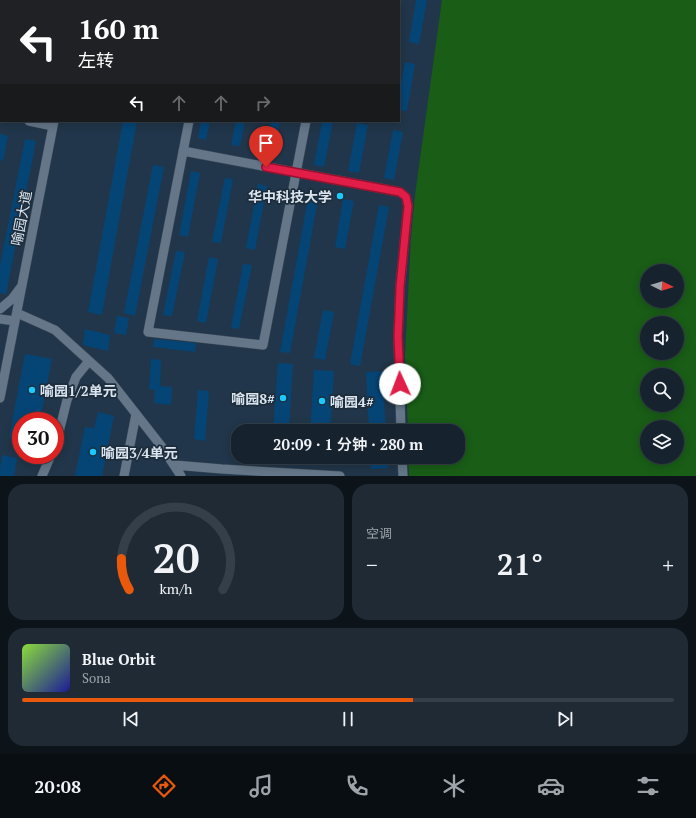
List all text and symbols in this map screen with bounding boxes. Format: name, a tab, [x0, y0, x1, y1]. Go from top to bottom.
text: 160 m	[78, 10, 159, 47]
icon: left	[12, 16, 64, 68]
text: 左转	[78, 48, 114, 72]
icon: left	[126, 92, 148, 114]
icon: ahead	[168, 92, 190, 114]
icon: ahead	[210, 92, 232, 114]
icon: right	[252, 92, 274, 114]
pin	[249, 126, 283, 167]
icon: arrive	[255, 132, 277, 154]
place label: 华中科技大学	[248, 187, 332, 206]
street label: 喻园大道	[6, 189, 36, 247]
marker: 华中科技大学	[335, 191, 345, 201]
north arrow	[640, 264, 684, 308]
map controls	[640, 264, 684, 464]
button: sound	[640, 316, 684, 360]
position arrow	[379, 363, 421, 405]
button: search	[640, 368, 684, 412]
place label: 喻园1/2单元	[40, 381, 117, 400]
marker: 喻园1/2单元	[27, 385, 37, 395]
place label: 喻园8#	[231, 389, 275, 408]
place label: 喻园4#	[330, 392, 374, 411]
marker: 喻园8#	[278, 393, 288, 403]
marker: 喻园4#	[317, 396, 327, 406]
speed limit sign: 30	[12, 412, 64, 464]
button: layers	[640, 420, 684, 464]
text: 20:09 · 1 分钟 · 280 m	[273, 434, 423, 454]
place label: 喻园3/4单元	[101, 443, 178, 462]
marker: 喻园3/4单元	[88, 447, 98, 457]
text: 空调	[366, 524, 392, 542]
text: 20	[152, 530, 200, 585]
text: 21°	[497, 544, 543, 584]
text: −	[366, 550, 378, 579]
text: +	[662, 550, 674, 579]
text: km/h	[160, 579, 193, 598]
text: Blue Orbit	[82, 649, 156, 669]
text: Sona	[82, 669, 110, 687]
icon: previous	[120, 708, 142, 730]
icon: pause	[337, 708, 359, 730]
icon: next	[554, 708, 576, 730]
icon: directions	[150, 772, 178, 800]
icon: music	[247, 772, 275, 800]
icon: phone	[343, 772, 371, 800]
icon: climate	[440, 772, 468, 800]
icon: car	[537, 772, 565, 800]
icon: filters	[634, 772, 662, 800]
text: 20:08	[34, 774, 81, 798]

